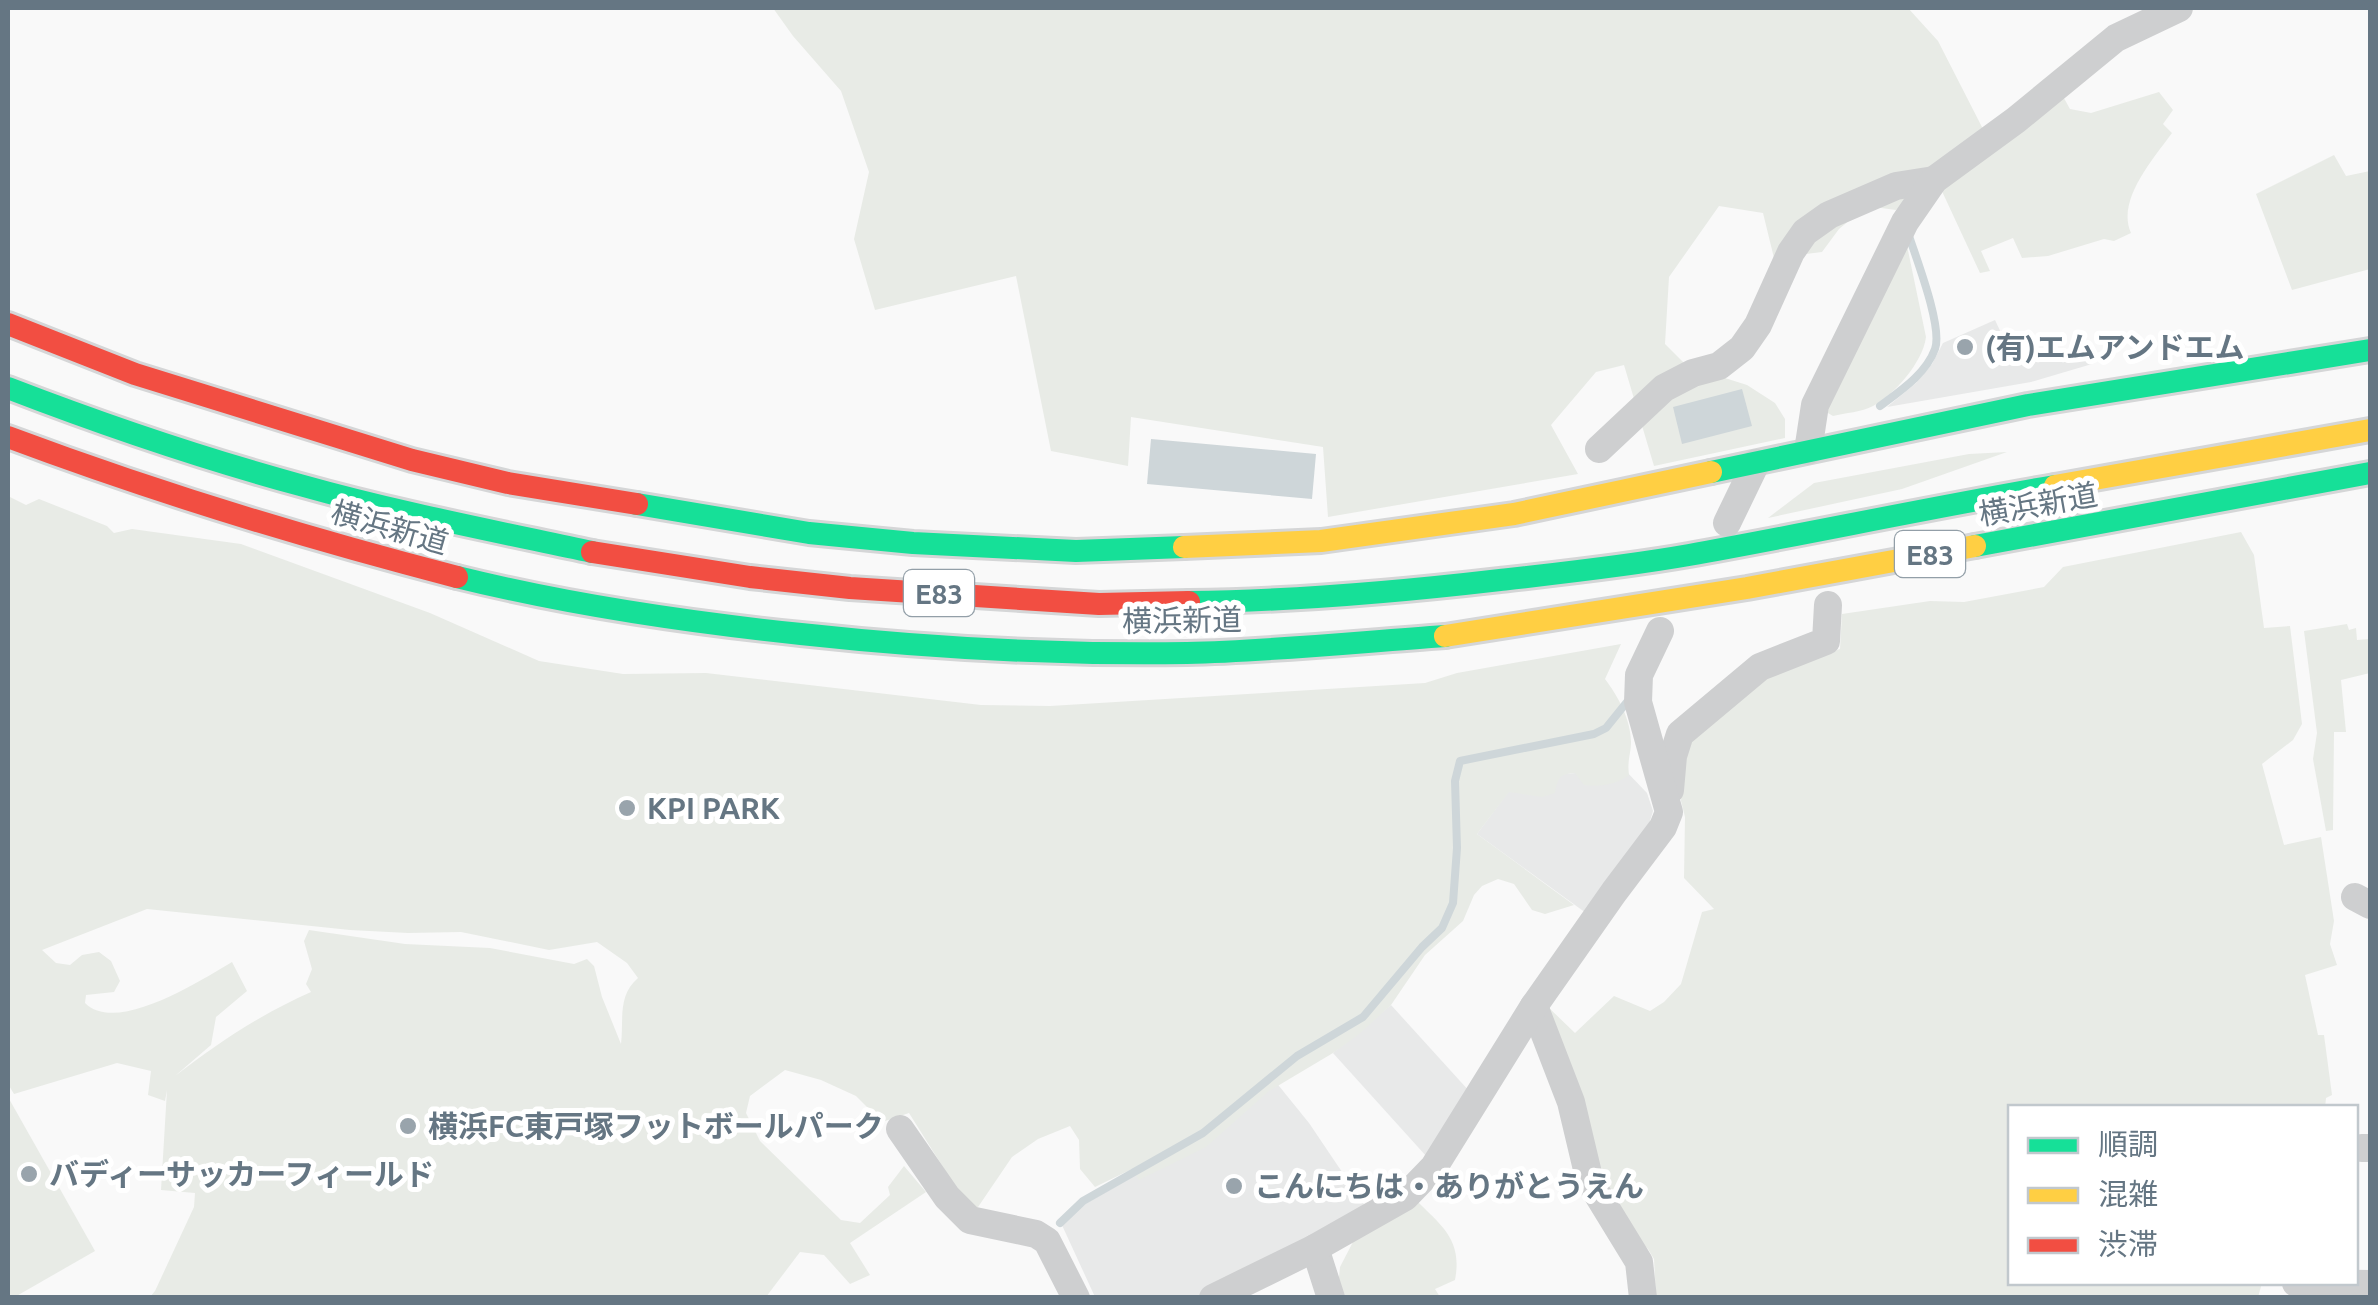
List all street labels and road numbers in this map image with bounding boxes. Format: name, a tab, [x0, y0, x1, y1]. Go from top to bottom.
street label: 横浜新道	[1976, 477, 2100, 531]
street label: 横浜新道	[328, 494, 452, 560]
road number: E83	[1895, 531, 1965, 577]
road number: E83	[904, 570, 974, 616]
street label: 横浜新道	[1122, 602, 1242, 638]

